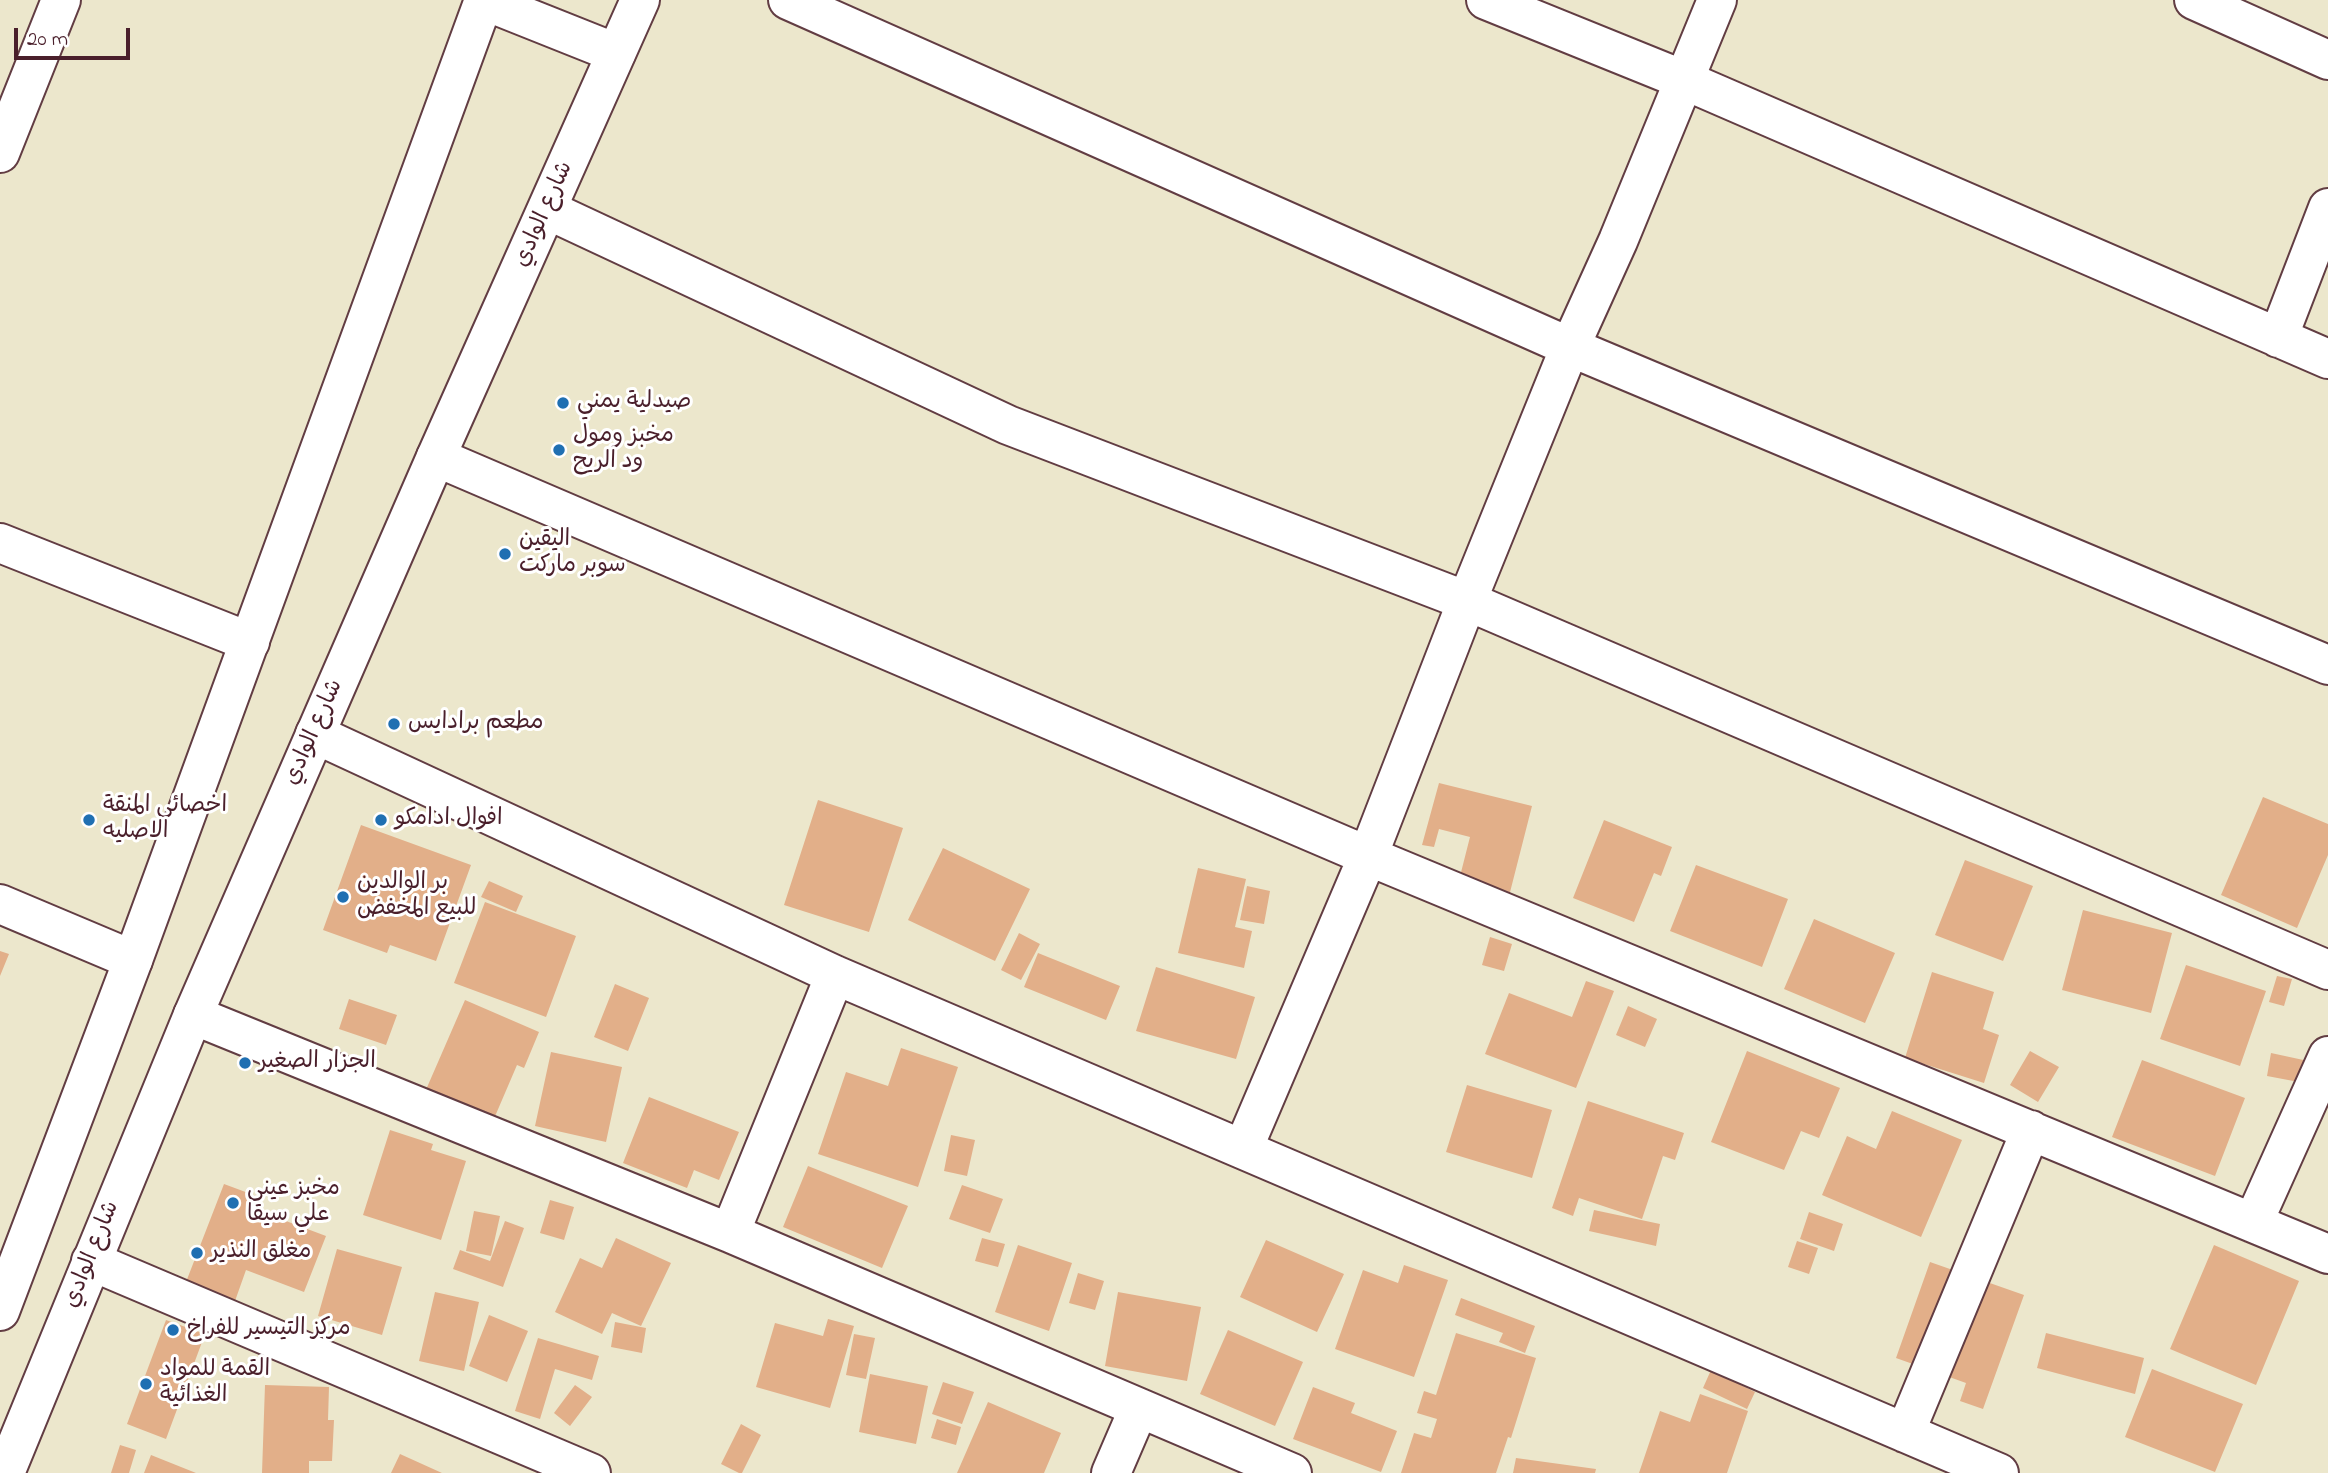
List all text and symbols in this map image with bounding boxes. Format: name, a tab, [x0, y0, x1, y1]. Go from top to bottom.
scale bar	[18, 14, 133, 58]
text: 20 m	[27, 25, 68, 55]
street label: شارع الوادي	[509, 158, 581, 272]
place label: صيدلية يمني	[577, 389, 691, 417]
marker: صيدلية يمني	[555, 395, 571, 411]
place label: مخبز ومول ود الريح	[573, 423, 674, 477]
marker: مخبز ومول ود الريح	[551, 442, 567, 458]
place label: اليقين سوبر ماركت	[519, 527, 626, 581]
marker: اليقين سوبر ماركت	[497, 546, 513, 562]
street label: شارع الوادي	[279, 676, 351, 790]
place label: مطعم برادايس	[408, 710, 544, 738]
marker: مطعم برادايس	[386, 716, 402, 732]
place label: اخصائي المنقة الاصليه	[103, 793, 227, 847]
place label: افوال ادامكو	[395, 806, 503, 834]
marker: اخصائي المنقة الاصليه	[81, 812, 97, 828]
marker: افوال ادامكو	[373, 812, 389, 828]
place label: بر الوالدين للبيع المخفض	[357, 870, 476, 924]
marker: بر الوالدين للبيع المخفض	[335, 889, 351, 905]
place label: الجزار الصغير	[259, 1049, 376, 1077]
marker: الجزار الصغير	[237, 1055, 253, 1071]
place label: مخبز عيني علي سيقا	[247, 1176, 340, 1230]
marker: مخبز عيني علي سيقا	[225, 1195, 241, 1211]
street label: شارع الوادي	[59, 1198, 127, 1312]
place label: مغلق النذير	[211, 1239, 311, 1267]
marker: مغلق النذير	[189, 1245, 205, 1261]
place label: مركز التيسير للفراخ	[187, 1316, 351, 1344]
marker: مركز التيسير للفراخ	[165, 1322, 181, 1338]
place label: القمة للمواد الغذائية	[160, 1357, 270, 1411]
marker: القمة للمواد الغذائية	[138, 1376, 154, 1392]

